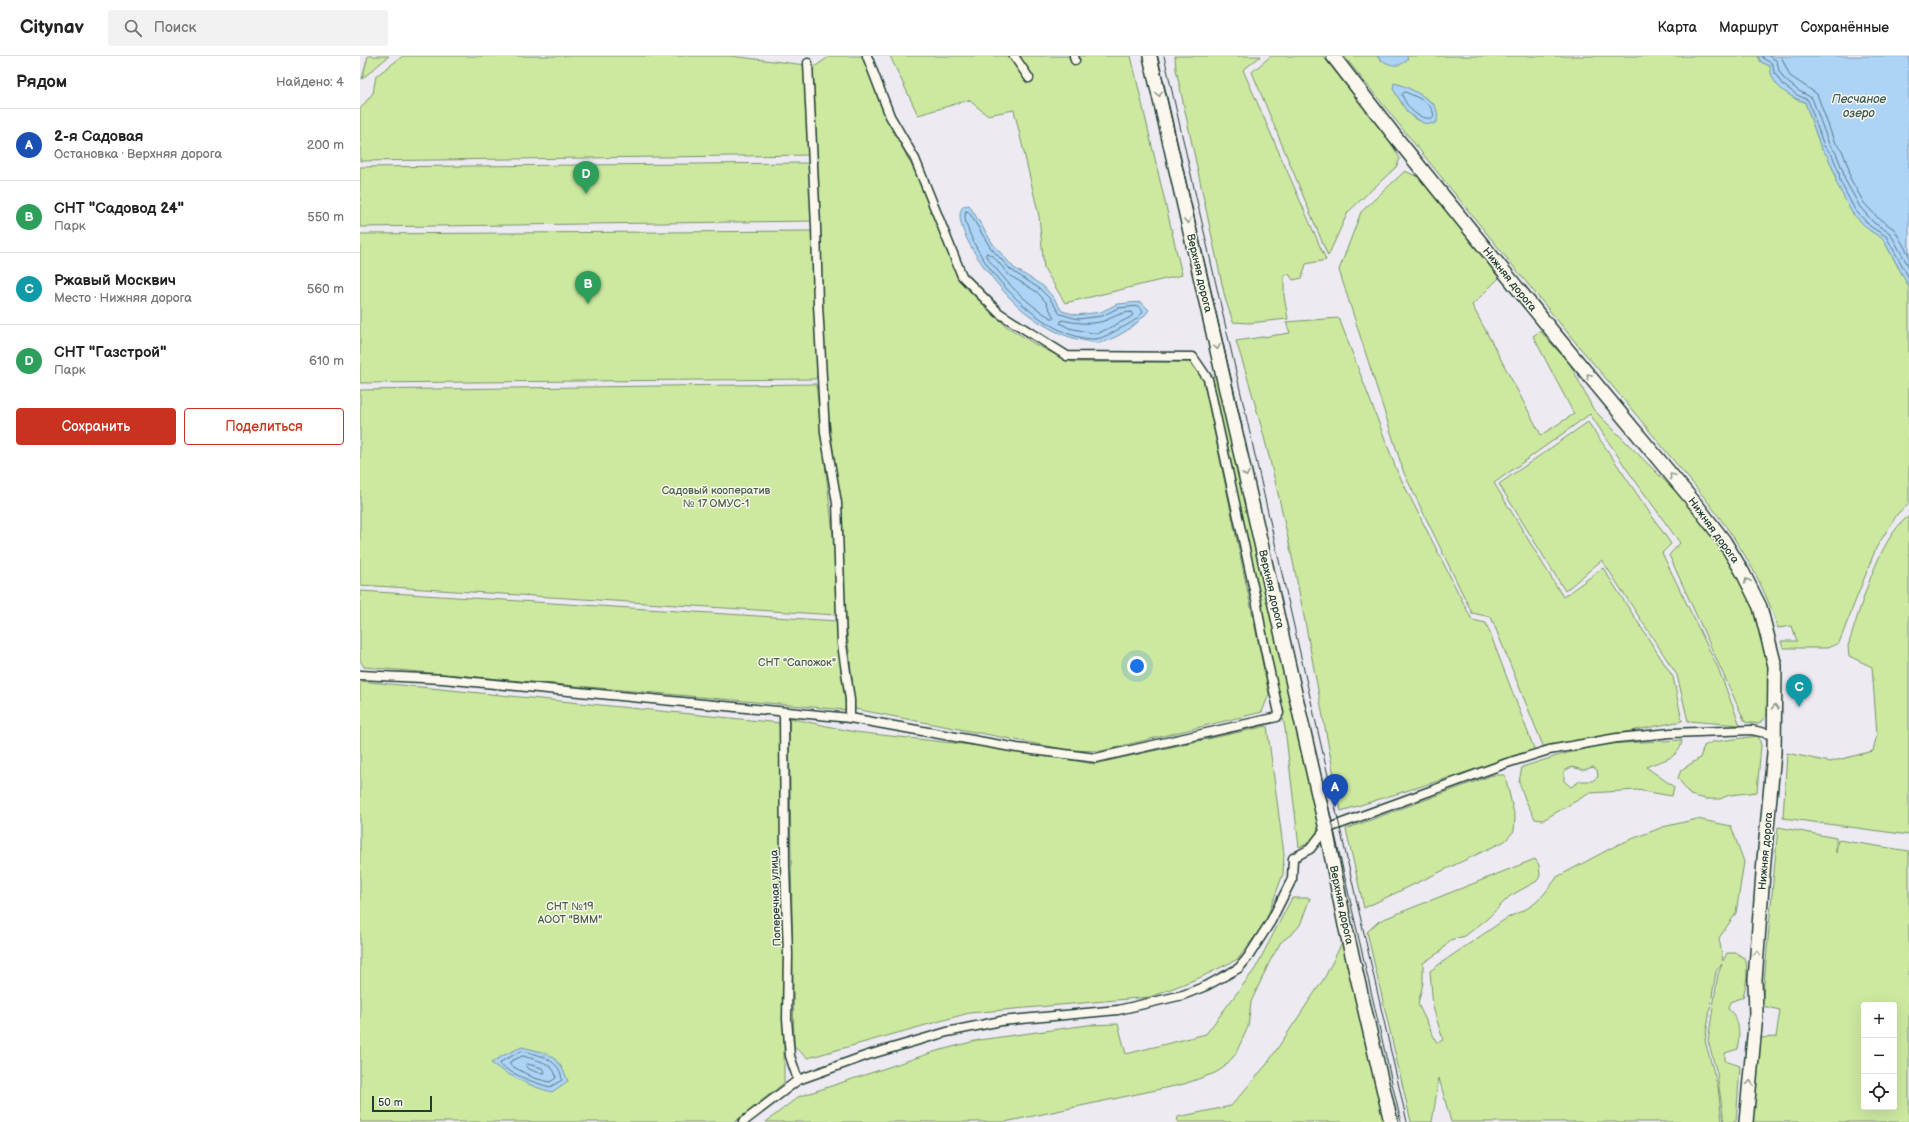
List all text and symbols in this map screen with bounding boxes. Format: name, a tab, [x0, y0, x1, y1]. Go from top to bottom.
search box	[108, 10, 388, 46]
text: Citynav	[20, 16, 84, 39]
icon: search	[122, 17, 144, 39]
text: Поиск	[154, 18, 197, 37]
text: Карта	[1658, 19, 1697, 36]
text: Маршрут	[1719, 19, 1779, 36]
text: Сохранённые	[1801, 19, 1889, 36]
text: Рядом	[16, 72, 67, 92]
text: Найдено: 4	[276, 74, 344, 90]
one-way arrow	[1154, 90, 1163, 97]
water label: Песчаное озеро	[1832, 92, 1887, 121]
text: 2-я Садовая	[54, 127, 143, 146]
text: A	[25, 137, 33, 153]
text: 200 m	[307, 137, 344, 153]
text: Остановка · Верхняя дорога	[54, 146, 222, 162]
pin: D	[573, 161, 599, 194]
text: СНТ "Садовод 24"	[54, 199, 184, 218]
text: B	[24, 209, 34, 225]
text: 550 m	[307, 209, 344, 225]
one-way arrow	[1183, 217, 1192, 224]
text: Парк	[54, 218, 86, 234]
street label: Верхняя дорога	[1184, 232, 1215, 314]
street label: Нижняя дорога	[1480, 245, 1540, 314]
text: Ржавый Москвич	[54, 271, 176, 290]
pin: B	[575, 271, 601, 304]
text: C	[24, 281, 34, 297]
text: 560 m	[307, 281, 344, 297]
text: Место · Нижняя дорога	[54, 290, 192, 306]
text: СНТ "Газстрой"	[54, 343, 167, 362]
one-way arrow	[1213, 344, 1221, 351]
text: D	[24, 353, 34, 369]
text: 610 m	[309, 353, 344, 369]
text: Парк	[54, 362, 86, 378]
one-way arrow	[1587, 373, 1594, 381]
button: Сохранить	[16, 408, 176, 445]
button: Поделиться	[184, 408, 344, 445]
one-way arrow	[1241, 471, 1249, 477]
one-way arrow	[1670, 473, 1677, 480]
park label: Садовый кооператив № 17 ОМУС-1	[662, 484, 771, 510]
street label: Нижняя дорога	[1685, 495, 1742, 566]
street label: Верхняя дорога	[1256, 548, 1287, 630]
one-way arrow	[1744, 578, 1752, 586]
park label: СНТ "Сапожок"	[758, 656, 836, 669]
your location	[1127, 656, 1147, 676]
pin: C	[1786, 674, 1812, 707]
one-way arrow	[1771, 704, 1779, 710]
pin: A	[1322, 774, 1348, 807]
street label: Нижняя дорога	[1756, 811, 1775, 891]
street label: Поперечная улица	[767, 849, 784, 947]
street label: Верхняя дорога	[1327, 864, 1356, 946]
park label: СНТ №19 АООТ "ВММ"	[537, 900, 602, 926]
one-way arrow	[1753, 950, 1762, 956]
map controls	[1861, 1002, 1897, 1110]
button: +	[1861, 1002, 1897, 1038]
button: −	[1861, 1038, 1897, 1074]
button: locate	[1861, 1074, 1897, 1110]
one-way arrow	[1745, 1080, 1754, 1086]
scale bar	[372, 1094, 432, 1113]
text: 50 m	[378, 1096, 403, 1109]

